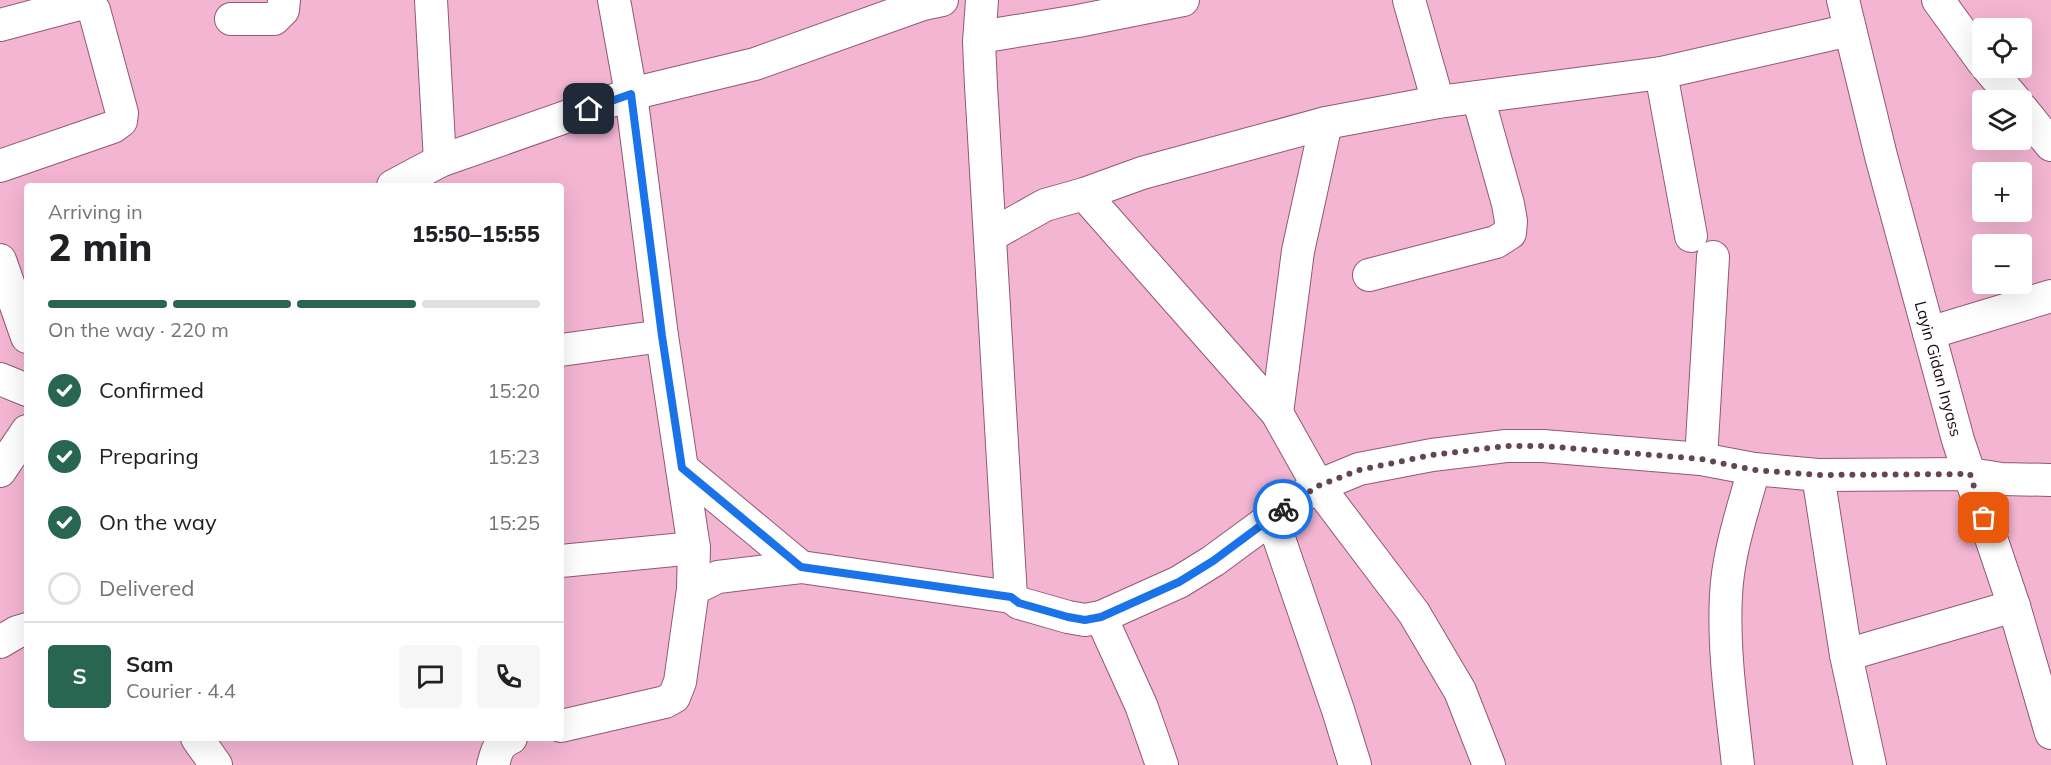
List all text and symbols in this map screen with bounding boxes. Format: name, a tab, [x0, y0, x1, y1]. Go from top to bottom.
map controls	[1972, 18, 2032, 294]
button: locate	[1972, 18, 2032, 78]
pin	[563, 83, 614, 134]
button: layers	[1972, 90, 2032, 150]
icon: home	[572, 92, 605, 125]
button: +	[1972, 162, 2032, 222]
text: Arriving in	[48, 199, 143, 224]
text: 15:50–15:55	[412, 220, 540, 248]
text: 2 min	[48, 222, 153, 271]
button: −	[1972, 234, 2032, 294]
street label: Layin Gidan Inyass	[1911, 299, 1967, 439]
text: On the way · 220 m	[48, 317, 229, 342]
icon: check	[48, 374, 81, 407]
text: Confirmed	[99, 376, 204, 404]
text: 15:20	[487, 378, 540, 403]
icon: check	[48, 440, 81, 473]
text: Preparing	[99, 442, 199, 470]
text: 15:23	[487, 444, 540, 469]
courier	[1253, 479, 1313, 539]
pin	[1958, 492, 2009, 543]
icon: bike	[1267, 493, 1300, 526]
icon: bag	[1967, 501, 2000, 534]
icon: check	[48, 506, 81, 539]
text: On the way	[99, 508, 217, 536]
text: 15:25	[487, 510, 540, 535]
text: Delivered	[99, 574, 194, 602]
button: chat	[399, 645, 462, 708]
button: phone	[477, 645, 540, 708]
text: Sam	[126, 650, 174, 678]
text: S	[72, 662, 87, 690]
text: Courier · 4.4	[126, 678, 236, 703]

